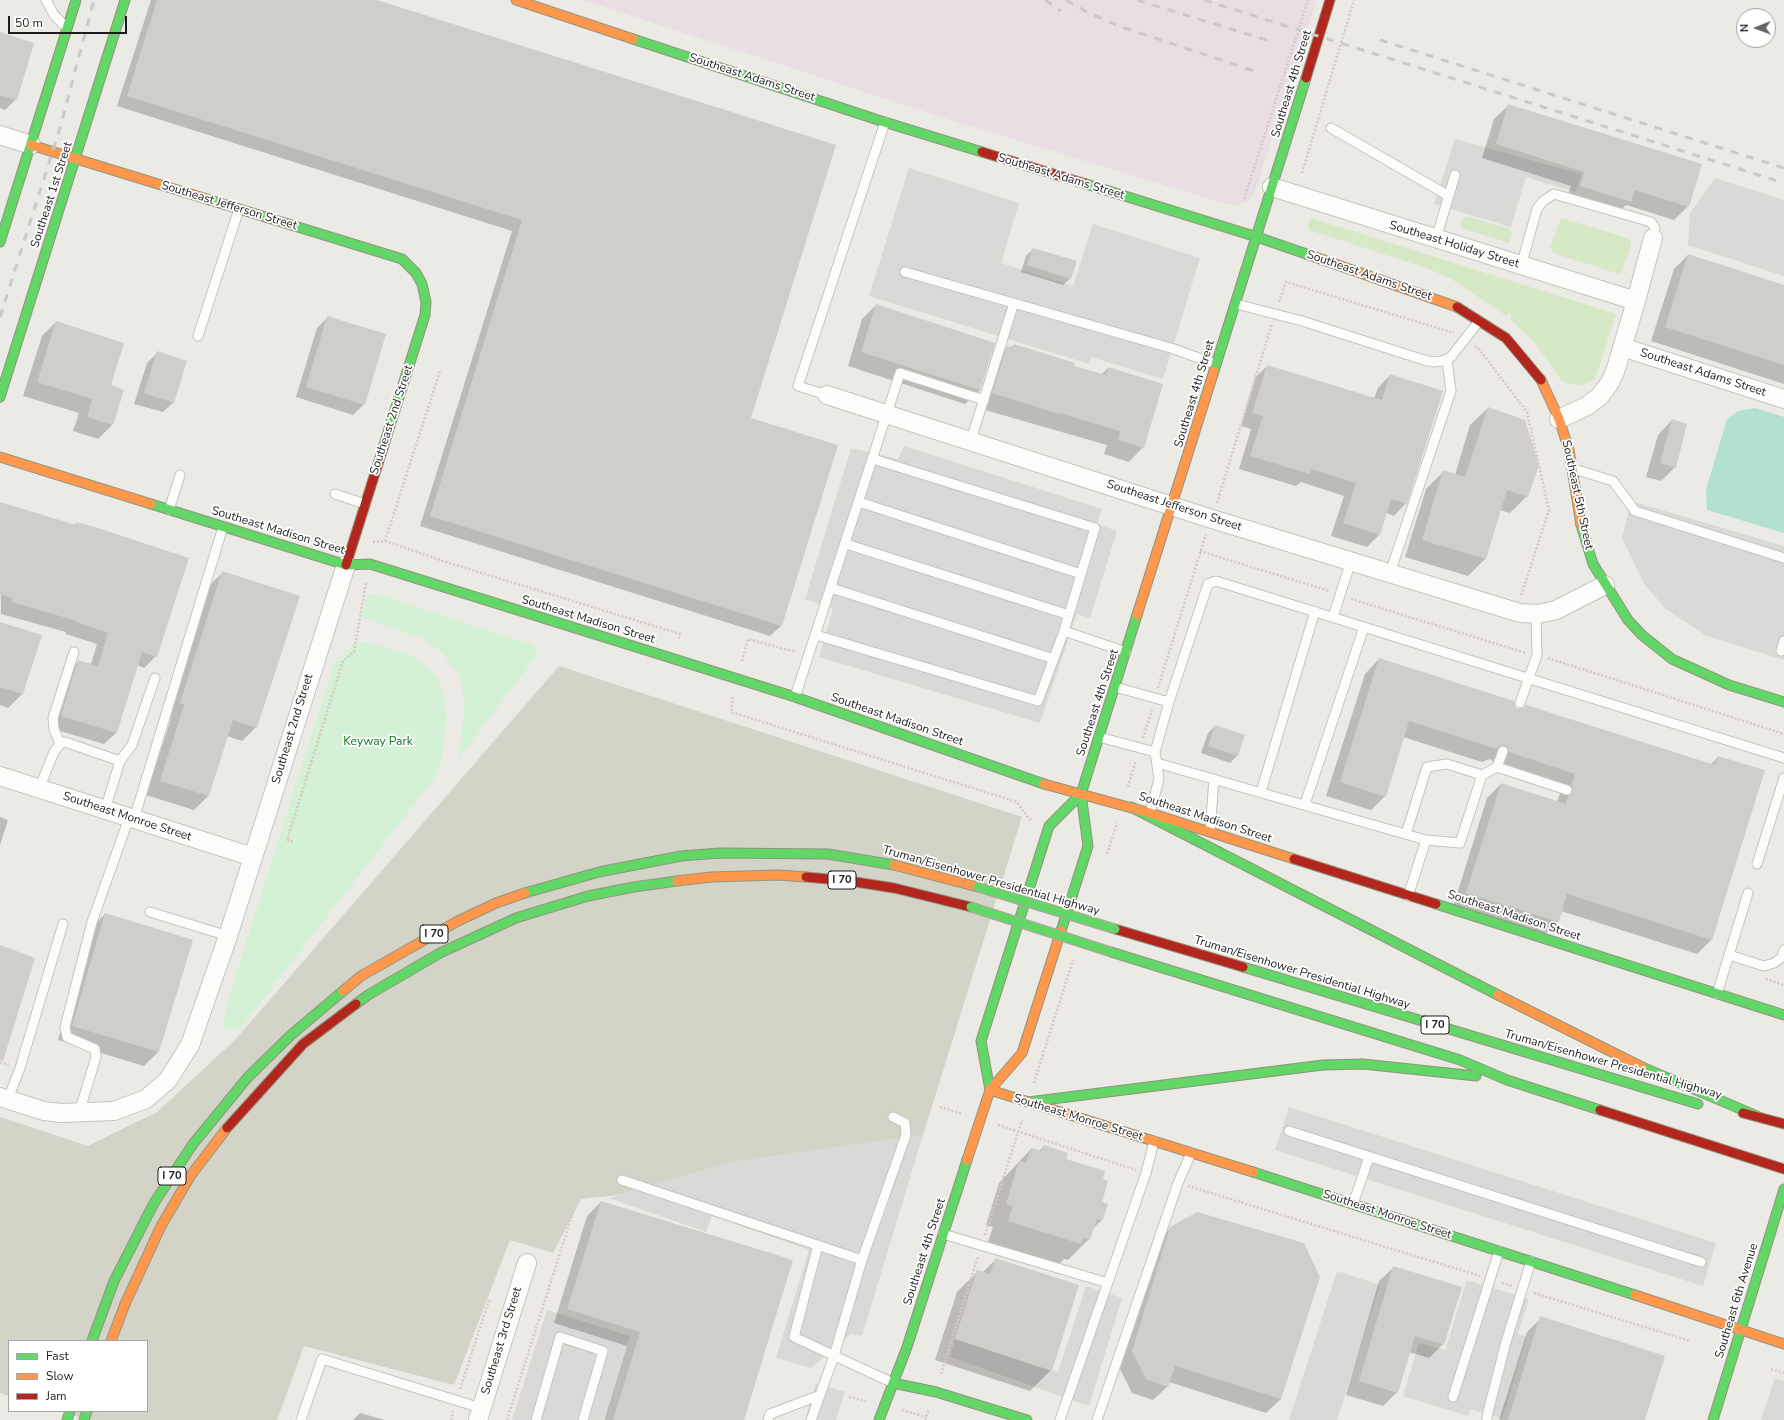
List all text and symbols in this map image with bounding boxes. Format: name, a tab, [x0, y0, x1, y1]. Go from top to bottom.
scale bar	[10, 8, 129, 34]
north arrow	[1736, 8, 1776, 48]
text: 50 m	[15, 15, 43, 31]
text: N	[1737, 24, 1752, 32]
street label: Southeast 4th Street	[1269, 29, 1315, 139]
street label: Southeast Adams Street	[687, 51, 817, 105]
street label: Southeast 1st Street	[28, 140, 76, 250]
street label: Southeast Adams Street	[996, 151, 1126, 203]
street label: Southeast Jefferson Street	[159, 178, 299, 234]
street label: Southeast Holiday Street	[1387, 218, 1521, 272]
street label: Southeast Adams Street	[1305, 248, 1433, 304]
street label: Southeast 4th Street	[1172, 339, 1218, 449]
street label: Southeast Adams Street	[1638, 346, 1768, 400]
street label: Southeast 2nd Street	[367, 363, 417, 477]
street label: Southeast 5th Street	[1558, 439, 1596, 551]
street label: Southeast Jefferson Street	[1105, 477, 1243, 535]
street label: Southeast Madison Street	[209, 504, 347, 558]
street label: Southeast Madison Street	[519, 593, 657, 647]
street label: Southeast 4th Street	[1074, 648, 1122, 758]
street label: Southeast 2nd Street	[269, 672, 317, 786]
street label: Southeast Madison Street	[829, 691, 965, 749]
park label: Keyway Park	[343, 735, 413, 749]
street label: Southeast Monroe Street	[61, 789, 193, 845]
street label: Southeast Madison Street	[1137, 790, 1273, 846]
street label: Truman/Eisenhower Presidential Highway	[881, 843, 1101, 919]
road number: I 70	[828, 871, 856, 889]
street label: Southeast Madison Street	[1446, 888, 1582, 944]
road number: I 70	[420, 925, 448, 943]
street label: Truman/Eisenhower Presidential Highway	[1192, 933, 1412, 1013]
road number: I 70	[1421, 1016, 1449, 1034]
street label: Truman/Eisenhower Presidential Highway	[1503, 1027, 1723, 1103]
street label: Southeast Monroe Street	[1012, 1091, 1144, 1145]
road number: I 70	[158, 1167, 186, 1185]
street label: Southeast Monroe Street	[1321, 1187, 1453, 1243]
street label: Southeast 4th Street	[901, 1197, 949, 1307]
street label: Southeast 6th Avenue	[1713, 1242, 1761, 1360]
street label: Southeast 3rd Street	[479, 1285, 525, 1397]
legend	[8, 1340, 148, 1412]
text: Fast	[46, 1348, 69, 1364]
text: Slow	[46, 1368, 74, 1384]
text: Jam	[46, 1388, 67, 1404]

